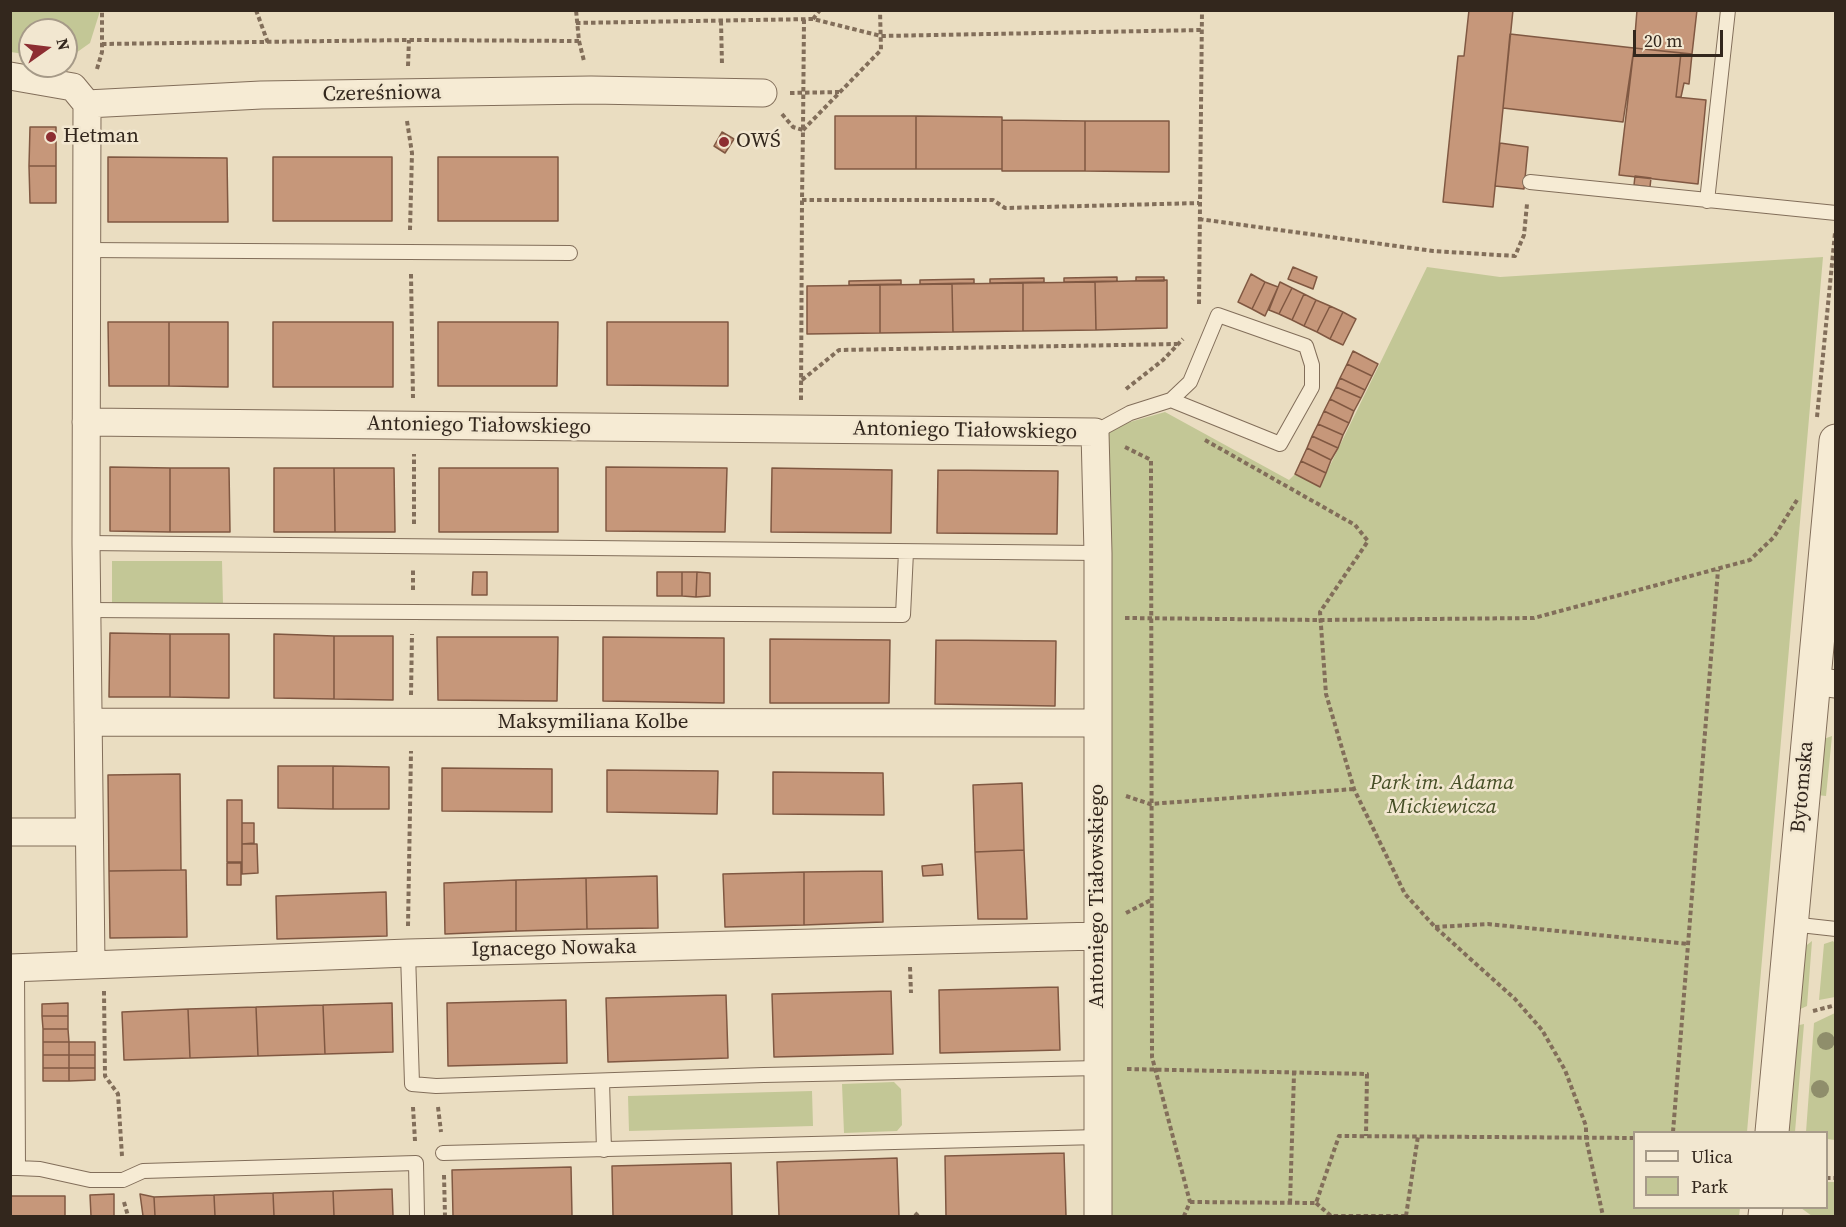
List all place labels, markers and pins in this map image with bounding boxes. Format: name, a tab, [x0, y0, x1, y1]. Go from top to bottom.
place label: Hetman	[63, 124, 139, 150]
place label: OWŚ	[736, 129, 781, 155]
marker: Hetman	[44, 130, 58, 144]
marker: OWŚ	[717, 135, 731, 149]

